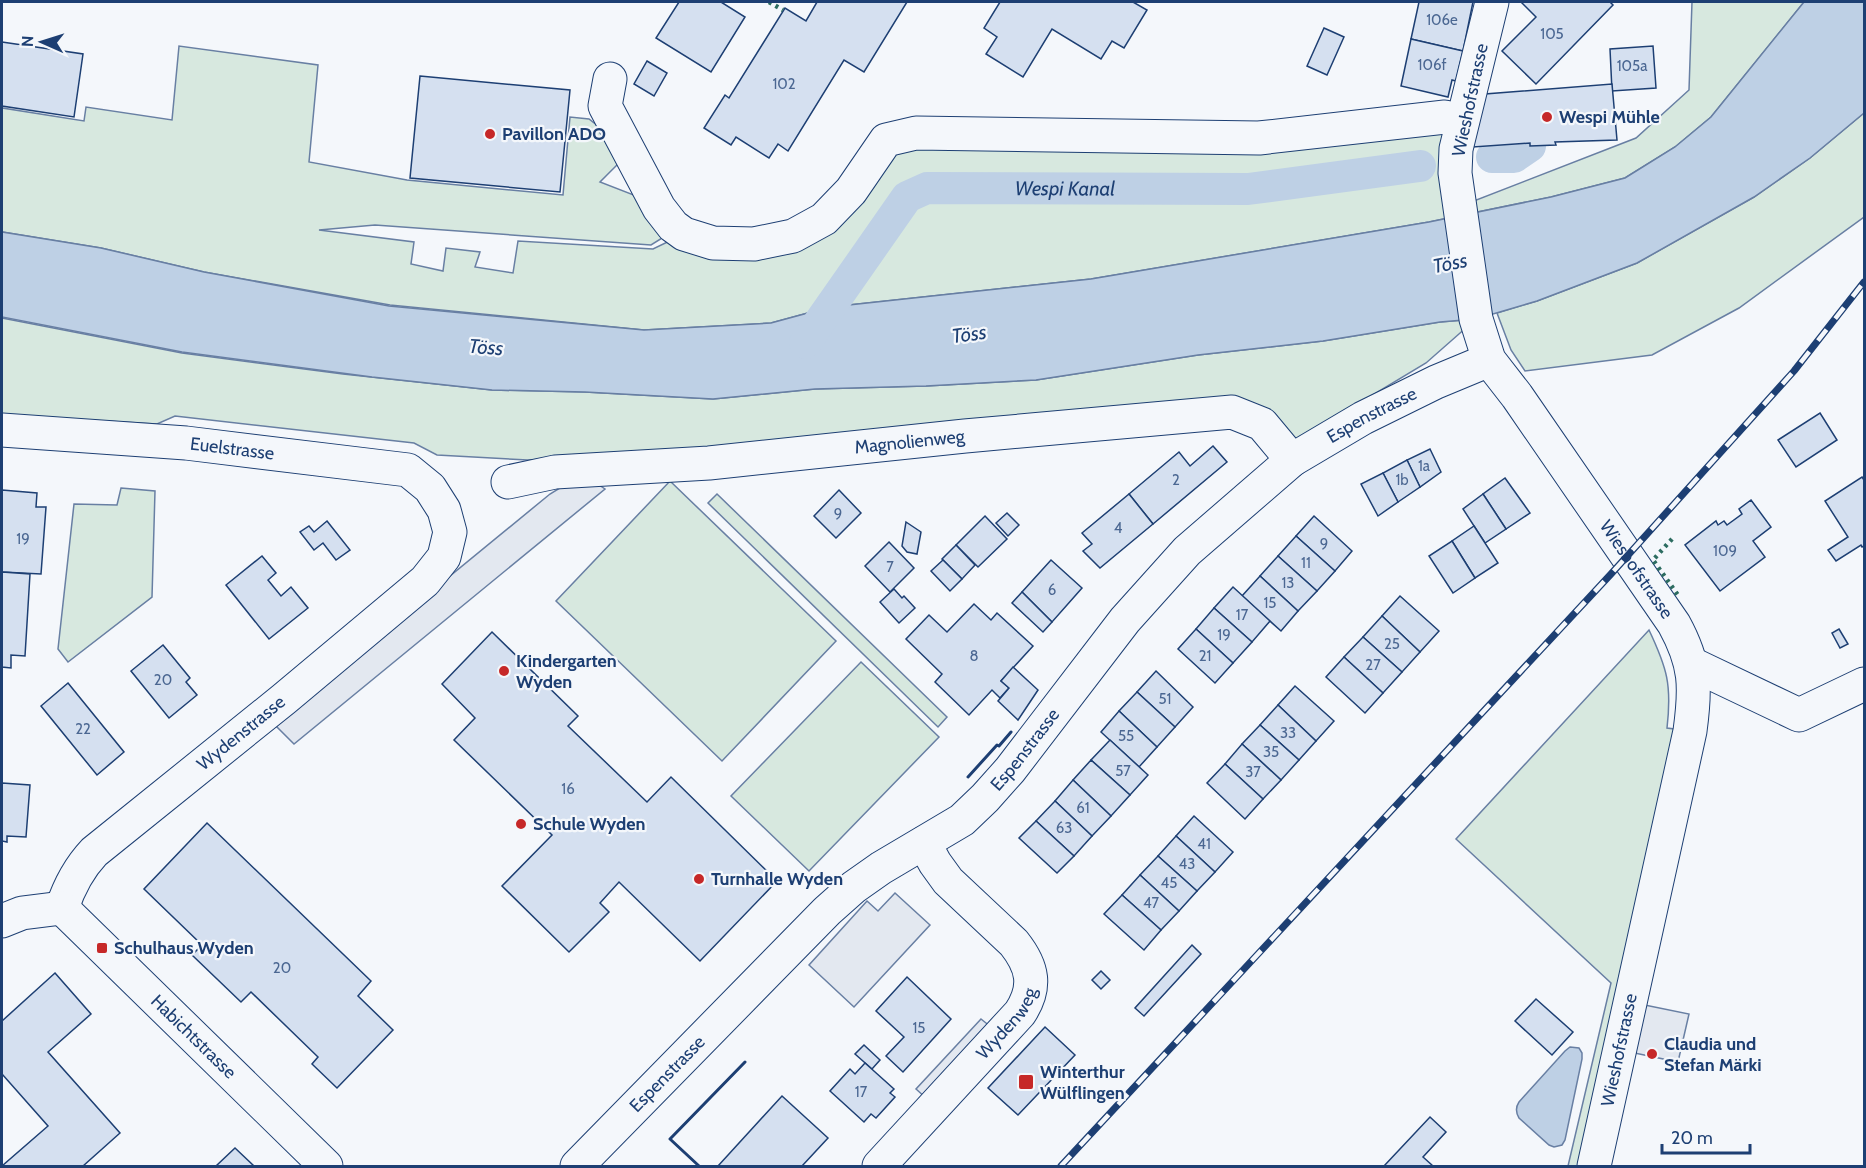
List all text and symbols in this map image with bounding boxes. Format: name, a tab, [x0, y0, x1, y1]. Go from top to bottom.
house number: 106e	[1426, 11, 1458, 29]
north arrow	[12, 12, 72, 72]
house number: 105	[1540, 25, 1564, 43]
text: N	[18, 35, 37, 47]
street label: Wieshofstrasse	[1447, 42, 1493, 158]
house number: 106f	[1418, 56, 1446, 74]
house number: 105a	[1617, 57, 1648, 75]
house number: 102	[772, 75, 796, 93]
place label: Wespi Mühle	[1559, 106, 1660, 128]
marker: Wespi Mühle	[1540, 110, 1554, 124]
place label: Pavillon ADO	[502, 123, 606, 145]
marker: Pavillon ADO	[483, 127, 497, 141]
water label: Wespi Kanal	[1015, 176, 1115, 201]
water label: Töss	[1431, 248, 1470, 278]
water label: Töss	[950, 320, 988, 348]
water label: Töss	[468, 334, 504, 360]
street label: Espenstrasse	[1323, 382, 1420, 448]
street label: Magnolienweg	[853, 425, 967, 459]
street label: Euelstrasse	[189, 433, 275, 465]
house number: 1a	[1418, 457, 1431, 475]
house number: 2	[1172, 471, 1180, 489]
house number: 1b	[1395, 471, 1409, 489]
house number: 9	[834, 505, 842, 523]
street label: Wieshofstrasse	[1595, 516, 1678, 623]
house number: 4	[1114, 519, 1123, 537]
house number: 19	[16, 530, 30, 548]
house number: 9	[1320, 535, 1328, 553]
house number: 109	[1713, 542, 1737, 560]
house number: 11	[1301, 554, 1311, 572]
house number: 7	[886, 558, 894, 576]
house number: 13	[1281, 574, 1295, 592]
house number: 6	[1048, 581, 1056, 599]
house number: 15	[1263, 594, 1277, 612]
house number: 17	[1236, 606, 1249, 624]
house number: 19	[1217, 626, 1231, 644]
house number: 25	[1384, 635, 1400, 653]
house number: 8	[969, 647, 979, 665]
house number: 21	[1199, 647, 1211, 665]
place label: Kindergarten Wyden	[516, 650, 617, 693]
house number: 27	[1365, 656, 1381, 674]
marker: Kindergarten Wyden	[497, 664, 511, 678]
house number: 20	[154, 671, 172, 689]
house number: 51	[1158, 690, 1172, 708]
street label: Wydenstrasse	[193, 691, 289, 775]
street label: Espenstrasse	[986, 704, 1064, 795]
house number: 22	[75, 720, 91, 738]
house number: 33	[1280, 724, 1296, 742]
house number: 55	[1118, 727, 1134, 745]
house number: 35	[1263, 743, 1279, 761]
house number: 57	[1115, 762, 1131, 780]
house number: 37	[1245, 763, 1261, 781]
house number: 16	[561, 780, 575, 798]
house number: 61	[1076, 799, 1090, 817]
place label: Schule Wyden	[533, 813, 646, 835]
marker: Schule Wyden	[514, 817, 528, 831]
house number: 63	[1056, 819, 1072, 837]
house number: 41	[1197, 835, 1211, 853]
house number: 43	[1179, 855, 1195, 873]
place label: Turnhalle Wyden	[711, 868, 843, 890]
marker: Turnhalle Wyden	[692, 872, 706, 886]
house number: 45	[1161, 874, 1177, 892]
house number: 47	[1143, 894, 1160, 912]
place label: Schulhaus Wyden	[114, 937, 254, 959]
marker: Schulhaus Wyden	[95, 941, 109, 955]
house number: 20	[273, 959, 291, 977]
street label: Wydenweg	[972, 985, 1041, 1064]
street label: Habichtstrasse	[146, 990, 241, 1083]
street label: Wieshofstrasse	[1596, 992, 1642, 1108]
house number: 15	[912, 1019, 926, 1037]
street label: Espenstrasse	[625, 1031, 710, 1117]
place label: Claudia und Stefan Märki	[1664, 1033, 1762, 1076]
marker: Claudia und Stefan Märki	[1645, 1047, 1659, 1061]
place label: Winterthur Wülflingen	[1040, 1061, 1125, 1104]
marker: Winterthur Wülflingen	[1017, 1073, 1035, 1091]
house number: 17	[855, 1083, 868, 1101]
scale bar	[1662, 1117, 1750, 1155]
text: 20 m	[1671, 1127, 1713, 1149]

